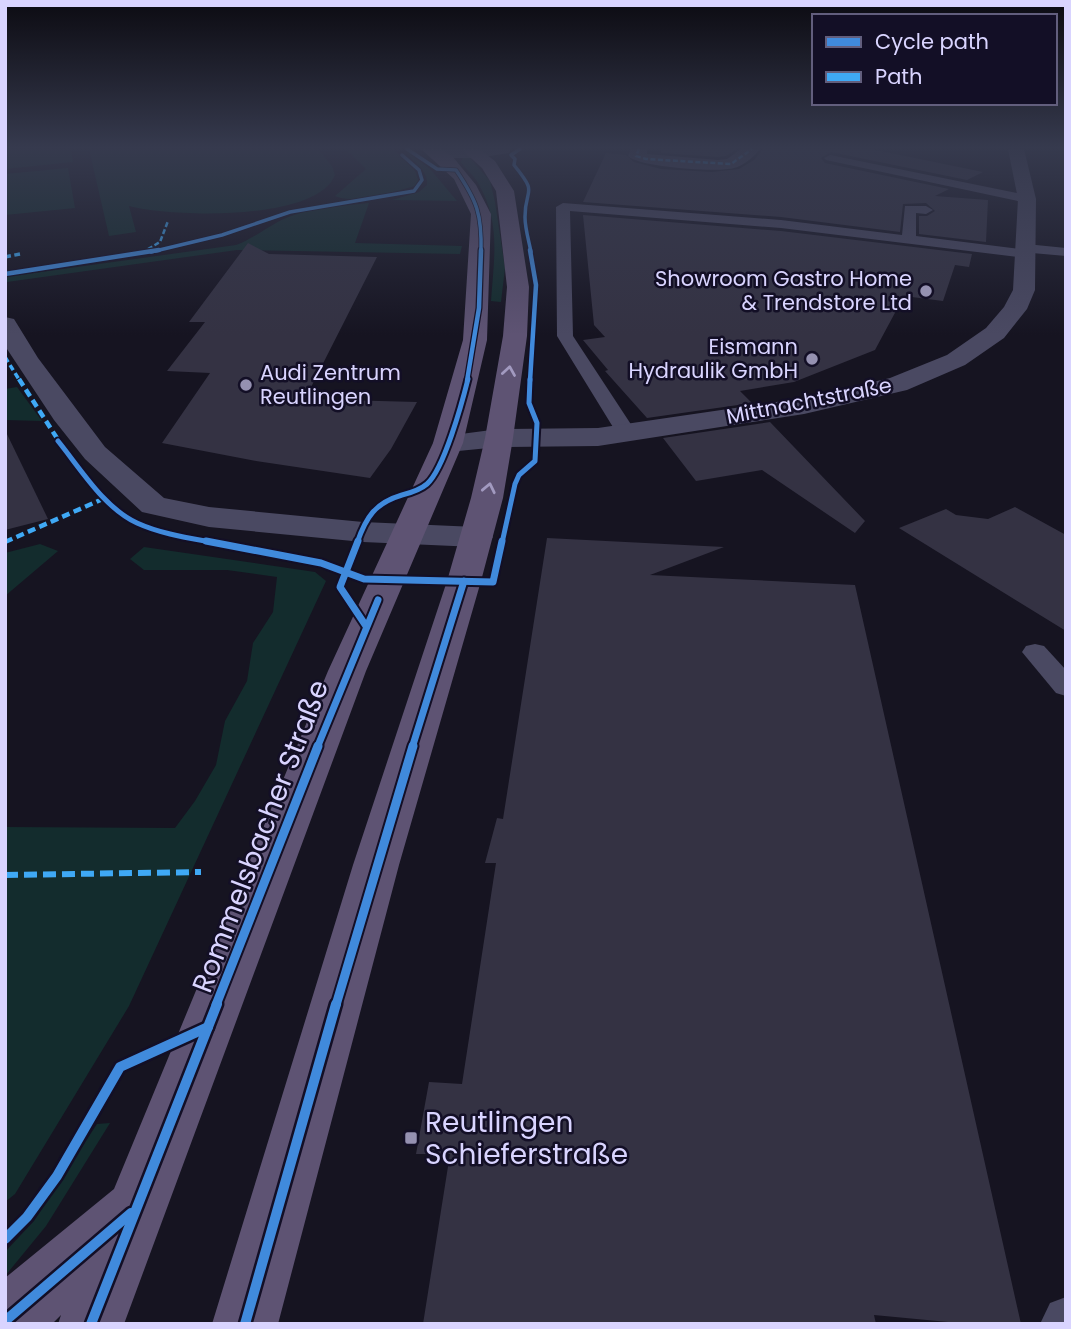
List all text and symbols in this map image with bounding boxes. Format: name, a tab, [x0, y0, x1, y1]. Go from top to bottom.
legend	[812, 14, 1057, 105]
text: Cycle path	[875, 27, 989, 56]
text: Path	[875, 62, 922, 91]
place label: Showroom Gastro Home & Trendstore Ltd	[655, 264, 912, 317]
marker: Showroom Gastro Home & Trendstore Ltd	[918, 283, 934, 299]
place label: Eismann Hydraulik GmbH	[629, 332, 798, 385]
marker: Eismann Hydraulik GmbH	[804, 351, 820, 367]
place label: Audi Zentrum Reutlingen	[260, 358, 401, 411]
one-way arrow	[502, 365, 517, 377]
street label: Mittnachtstraße	[724, 370, 894, 431]
marker: Audi Zentrum Reutlingen	[238, 377, 254, 393]
one-way arrow	[480, 482, 495, 494]
street label: Rommelsbacher Straße	[183, 674, 338, 998]
place label: Reutlingen Schieferstraße	[425, 1103, 628, 1174]
marker: Reutlingen Schieferstraße	[403, 1130, 419, 1146]

